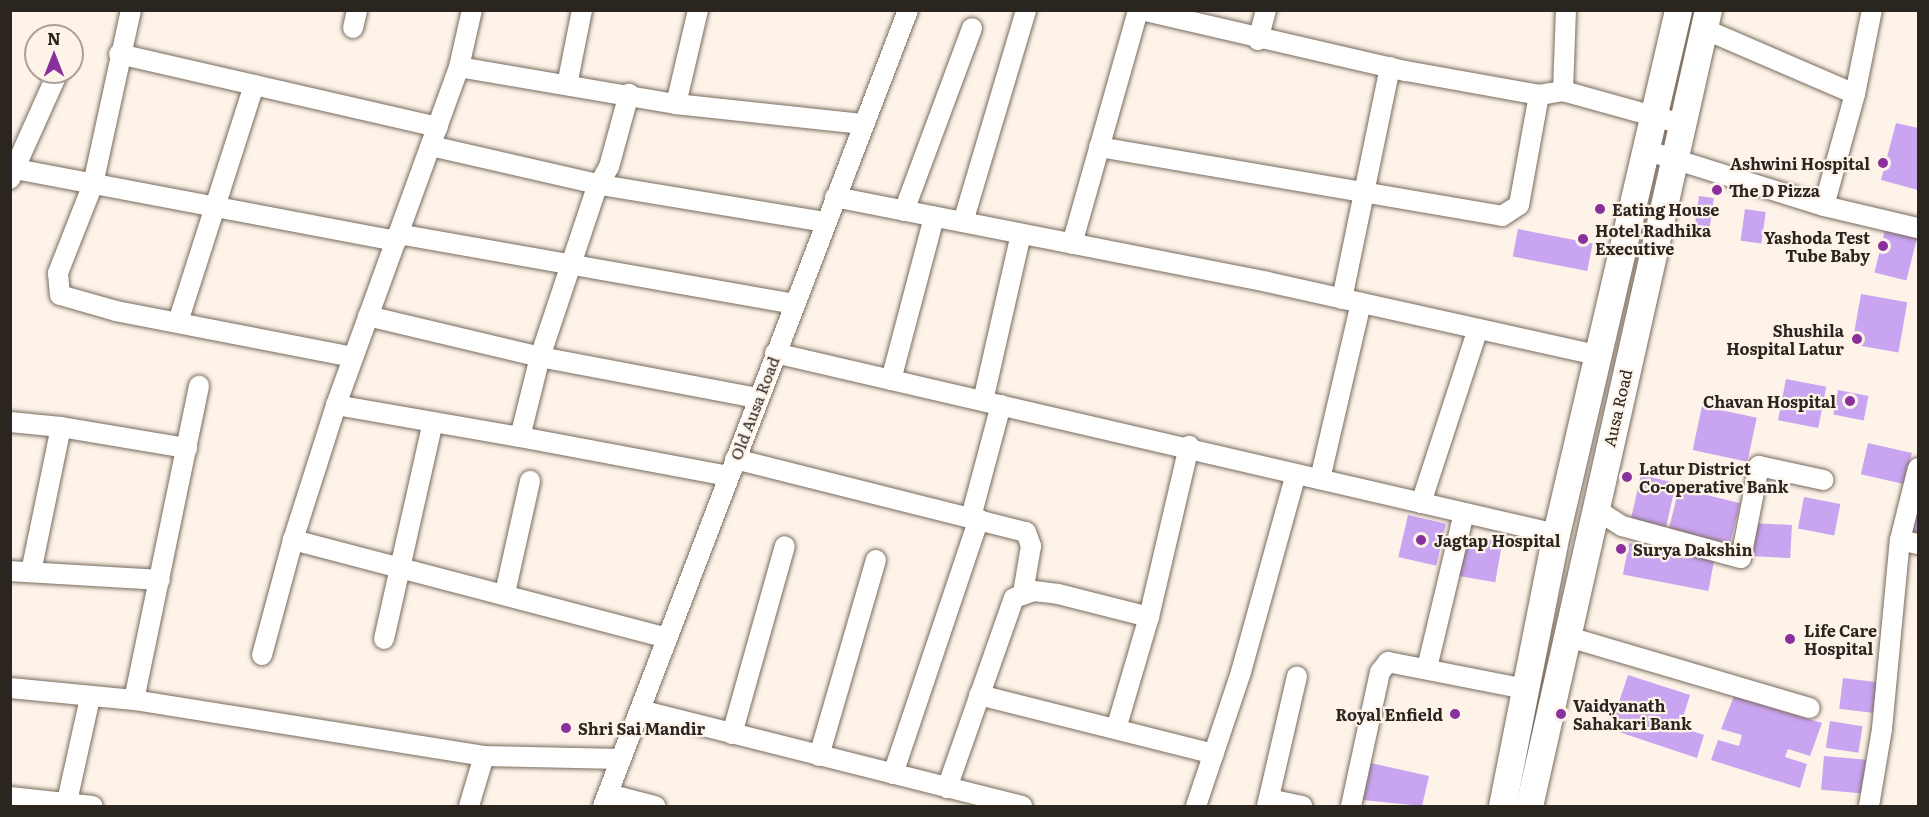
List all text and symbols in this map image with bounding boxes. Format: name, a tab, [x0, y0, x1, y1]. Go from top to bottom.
north arrow	[24, 24, 84, 84]
text: N	[47, 26, 61, 50]
place label: Ashwini Hospital	[1730, 153, 1870, 173]
marker: Ashwini Hospital	[1874, 154, 1892, 172]
place label: The D Pizza	[1729, 180, 1820, 200]
marker: The D Pizza	[1710, 183, 1724, 197]
place label: Eating House	[1612, 199, 1719, 219]
marker: Eating House	[1593, 202, 1607, 216]
place label: Hotel Radhika Executive	[1595, 220, 1711, 258]
place label: Yashoda Test Tube Baby	[1764, 227, 1870, 265]
marker: Hotel Radhika Executive	[1576, 232, 1590, 246]
marker: Yashoda Test Tube Baby	[1874, 237, 1892, 255]
place label: Shushila Hospital Latur	[1726, 320, 1844, 358]
marker: Shushila Hospital Latur	[1848, 330, 1866, 348]
street label: Old Ausa Road	[725, 354, 783, 462]
street label: Ausa Road	[1599, 367, 1635, 449]
place label: Chavan Hospital	[1703, 391, 1836, 411]
marker: Chavan Hospital	[1841, 392, 1859, 410]
place label: Latur District Co-operative Bank	[1639, 458, 1788, 496]
marker: Latur District Co-operative Bank	[1620, 470, 1634, 484]
place label: Jagtap Hospital	[1434, 530, 1561, 550]
marker: Jagtap Hospital	[1412, 531, 1430, 549]
place label: Surya Dakshin	[1633, 539, 1753, 559]
marker: Surya Dakshin	[1614, 542, 1628, 556]
place label: Life Care Hospital	[1804, 620, 1877, 658]
marker: Life Care Hospital	[1781, 630, 1799, 648]
place label: Vaidyanath Sahakari Bank	[1573, 695, 1692, 733]
place label: Royal Enfield	[1335, 704, 1443, 724]
marker: Royal Enfield	[1448, 707, 1462, 721]
marker: Vaidyanath Sahakari Bank	[1554, 707, 1568, 721]
place label: Shri Sai Mandir	[578, 718, 705, 738]
marker: Shri Sai Mandir	[559, 721, 573, 735]

